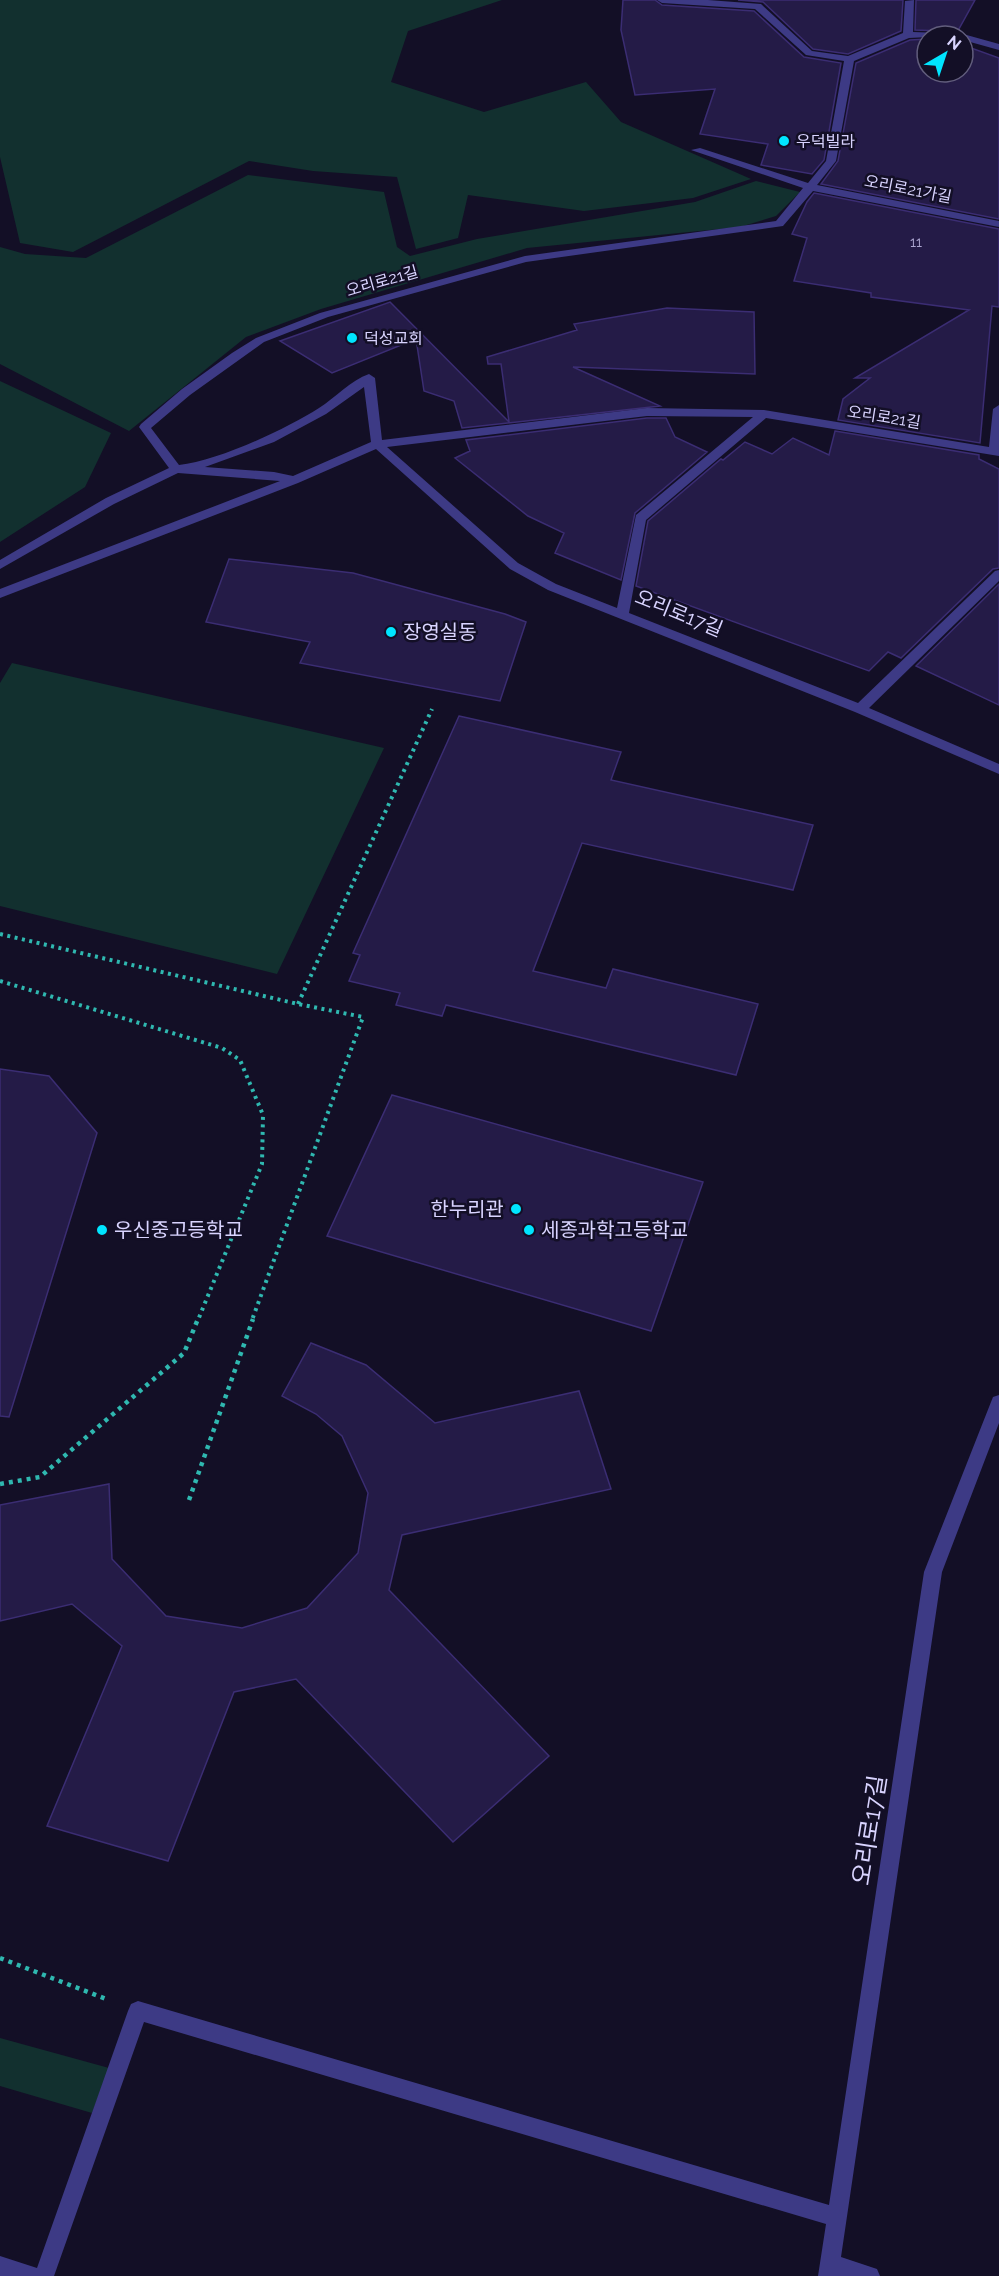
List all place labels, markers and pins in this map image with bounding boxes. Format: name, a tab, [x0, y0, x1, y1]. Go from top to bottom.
place label: 우덕빌라	[796, 132, 855, 151]
marker: 우덕빌라	[777, 134, 791, 148]
place label: 덕성교회	[364, 329, 423, 348]
marker: 덕성교회	[345, 331, 359, 345]
place label: 장영실동	[403, 620, 477, 644]
marker: 장영실동	[384, 625, 398, 639]
place label: 한누리관	[430, 1197, 504, 1221]
marker: 한누리관	[509, 1202, 523, 1216]
place label: 우신중고등학교	[114, 1218, 243, 1242]
place label: 세종과학고등학교	[541, 1218, 688, 1242]
marker: 우신중고등학교	[95, 1223, 109, 1237]
marker: 세종과학고등학교	[522, 1223, 536, 1237]

